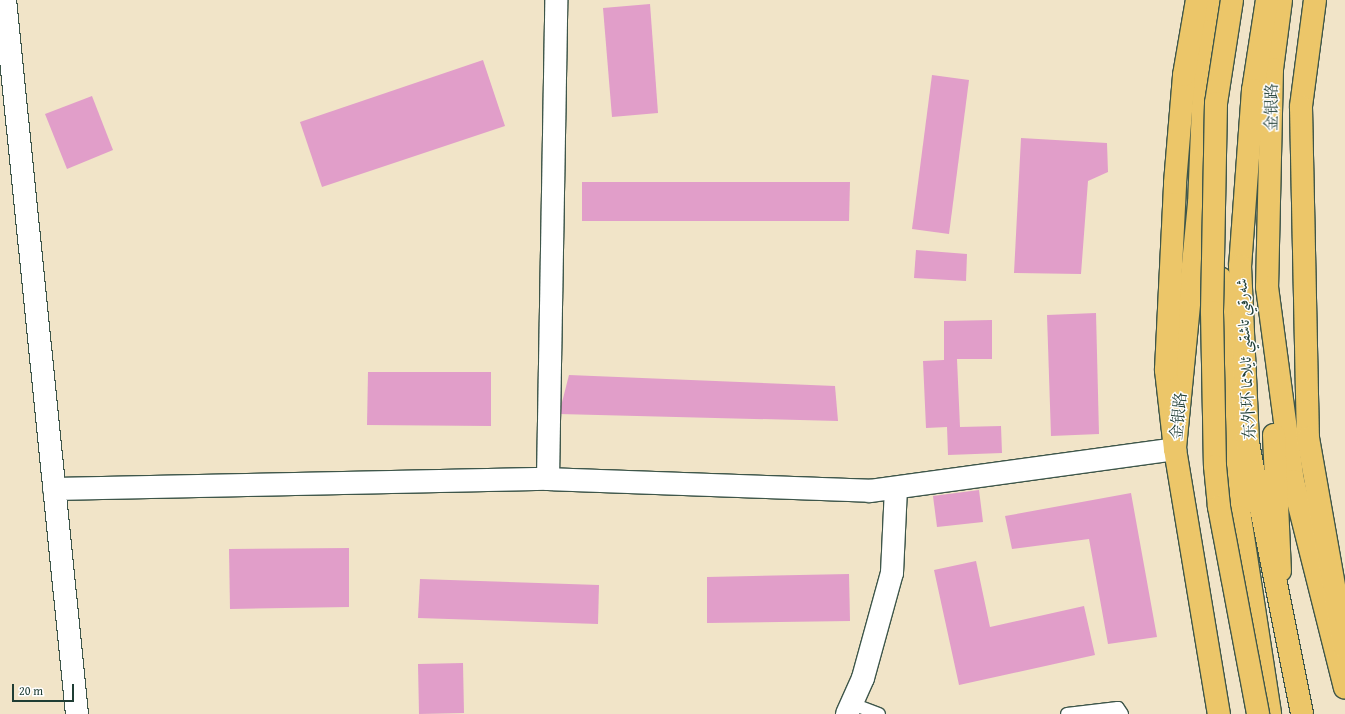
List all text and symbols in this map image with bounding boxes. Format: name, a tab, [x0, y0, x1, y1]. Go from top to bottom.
street label: 金银路	[1261, 83, 1281, 131]
street label: 东外环 شەرقىي تاشقىي ئايلانما	[1231, 278, 1259, 440]
street label: 金银路	[1166, 391, 1190, 441]
scale bar	[14, 676, 76, 702]
text: 20 m	[19, 682, 43, 699]

